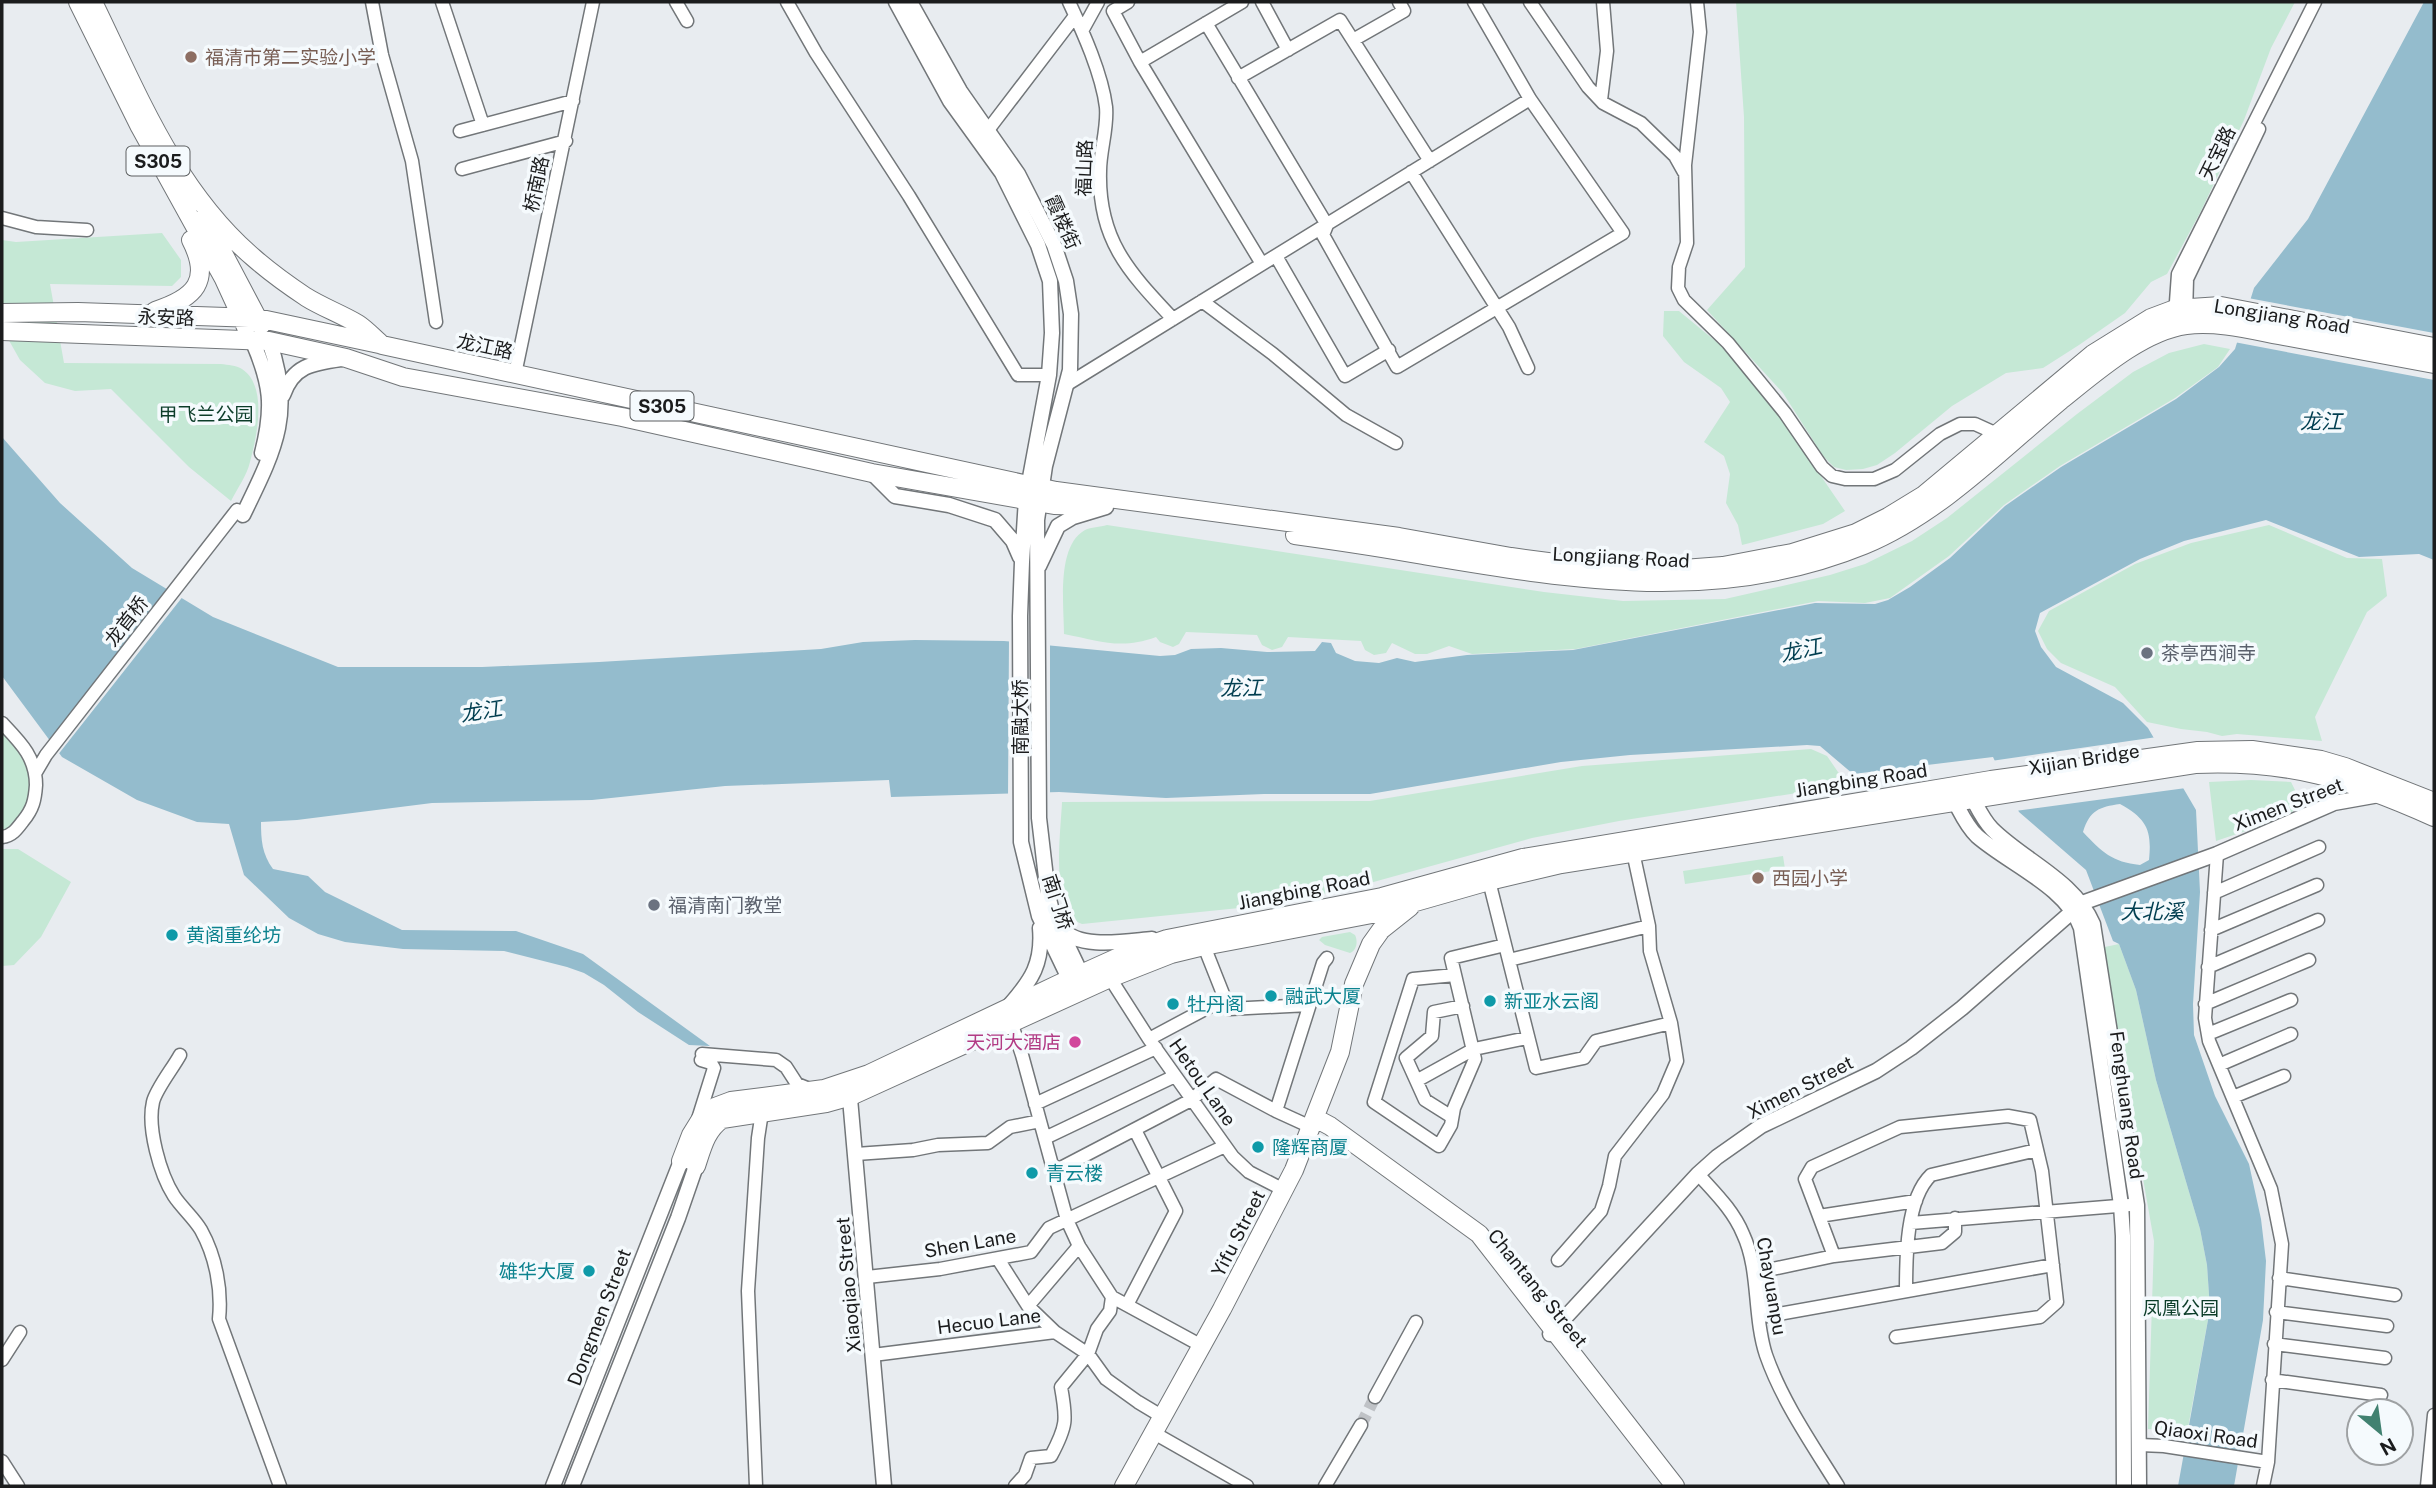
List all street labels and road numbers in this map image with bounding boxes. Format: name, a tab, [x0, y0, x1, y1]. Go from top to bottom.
street label: 天宝路	[2195, 123, 2239, 183]
street label: 福山路	[1072, 139, 1096, 197]
road number: S305	[127, 146, 190, 176]
street label: 桥南路	[519, 154, 553, 214]
street label: 霞楼街	[1041, 191, 1085, 253]
street label: Longjiang Road	[2212, 294, 2352, 338]
street label: 永安路	[137, 305, 195, 329]
street label: 龙江路	[455, 329, 515, 363]
road number: S305	[630, 392, 694, 420]
street label: Longjiang Road	[1552, 542, 1690, 572]
street label: 龙首桥	[100, 592, 152, 650]
street label: 南融大桥	[1009, 679, 1031, 755]
street label: Xijian Bridge	[2027, 739, 2141, 779]
street label: Jiangbing Road	[1793, 759, 1929, 801]
street label: Ximen Street	[2230, 773, 2346, 835]
street label: Jiangbing Road	[1236, 866, 1372, 914]
street label: 南门桥	[1039, 871, 1077, 933]
street label: Fenghuang Road	[2106, 1029, 2148, 1181]
street label: Hetou Lane	[1165, 1034, 1241, 1130]
street label: Ximen Street	[1743, 1051, 1857, 1123]
street label: Yifu Street	[1207, 1186, 1269, 1280]
street label: Xiaoqiao Street	[831, 1216, 865, 1354]
street label: Shen Lane	[922, 1224, 1018, 1262]
street label: Chantang Street	[1484, 1224, 1592, 1352]
street label: Chayuanpu	[1753, 1235, 1791, 1337]
street label: Dongmen Street	[563, 1245, 635, 1389]
street label: Hecuo Lane	[936, 1304, 1042, 1338]
street label: Qiaoxi Road	[2153, 1416, 2259, 1452]

